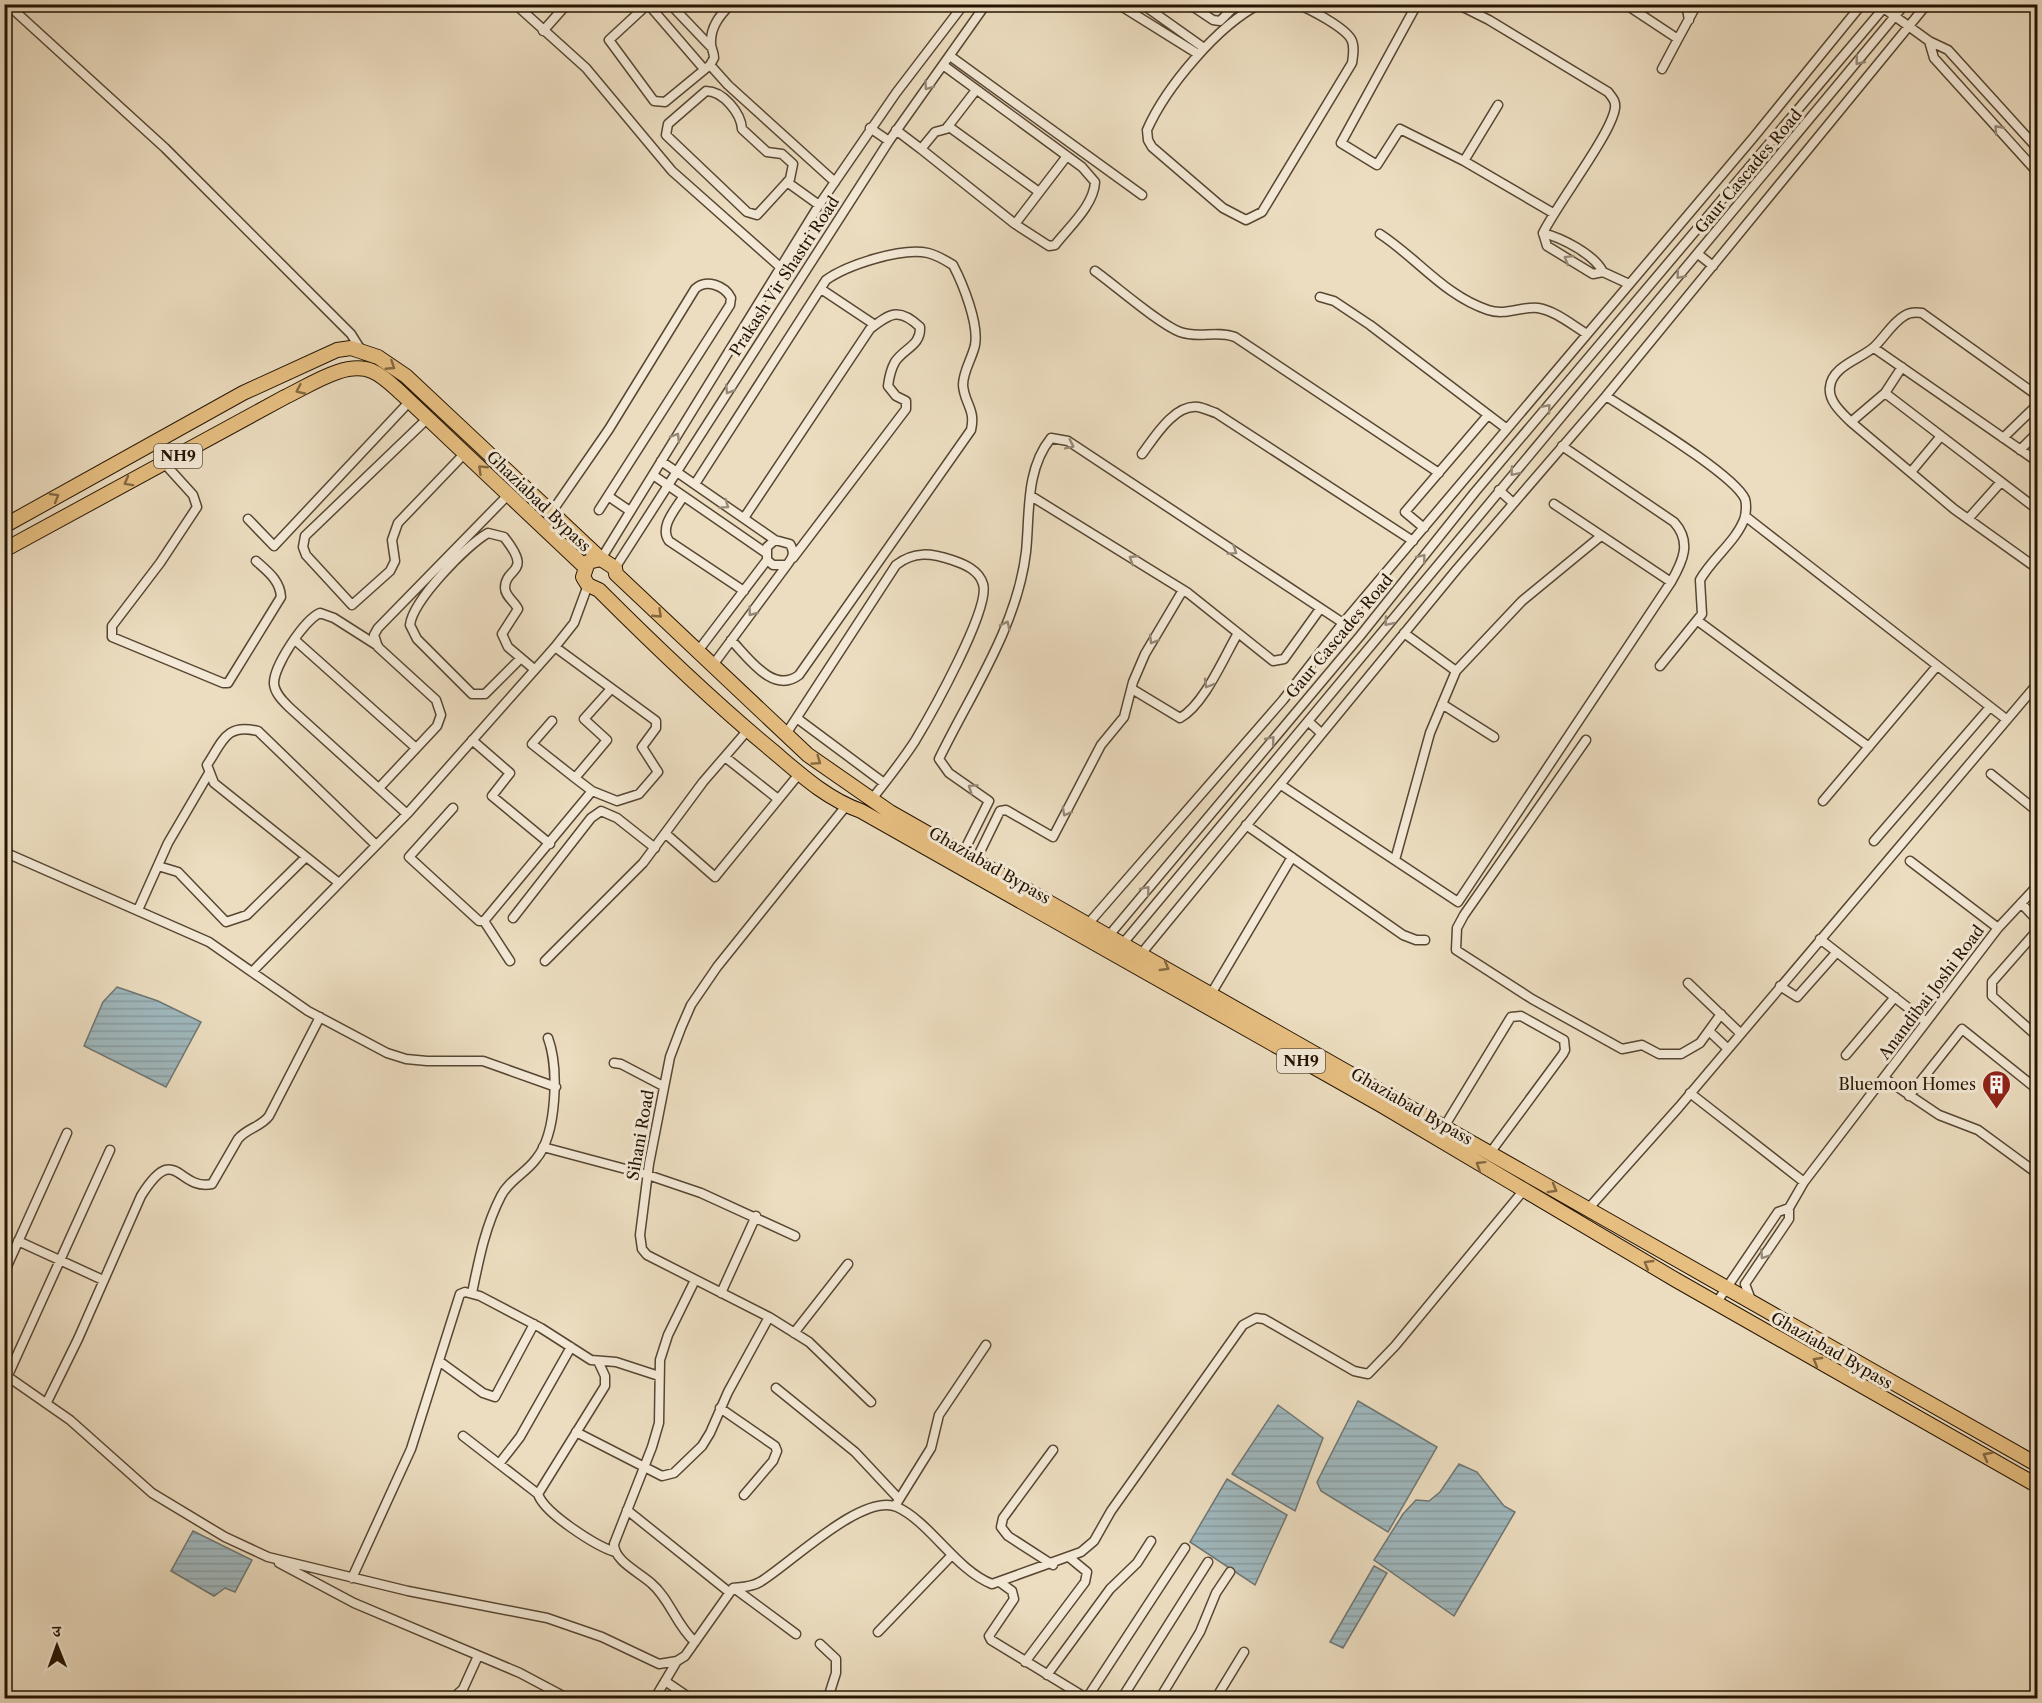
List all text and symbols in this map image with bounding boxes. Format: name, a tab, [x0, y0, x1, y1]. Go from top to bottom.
one-way arrow	[1855, 54, 1866, 65]
one-way arrow	[924, 80, 935, 91]
street label: Gaur Cascades Road	[1690, 105, 1806, 237]
one-way arrow	[1994, 126, 2005, 136]
street label: Prakash Vir Shastri Road	[725, 192, 843, 360]
one-way arrow	[1564, 255, 1574, 267]
one-way arrow	[1676, 268, 1687, 279]
one-way arrow	[384, 359, 395, 370]
one-way arrow	[295, 382, 306, 394]
one-way arrow	[725, 383, 736, 394]
one-way arrow	[1539, 404, 1550, 415]
one-way arrow	[668, 433, 680, 443]
one-way arrow	[1064, 437, 1075, 449]
road number: NH9	[154, 444, 202, 468]
street label: Ghaziabad Bypass	[483, 446, 595, 556]
one-way arrow	[478, 465, 489, 476]
one-way arrow	[1510, 465, 1521, 476]
one-way arrow	[124, 475, 134, 487]
one-way arrow	[49, 493, 59, 504]
one-way arrow	[719, 498, 730, 509]
one-way arrow	[1226, 544, 1237, 555]
one-way arrow	[1415, 554, 1426, 565]
one-way arrow	[1129, 555, 1139, 567]
street label: Gaur Cascades Road	[1281, 570, 1397, 702]
one-way arrow	[749, 605, 760, 616]
one-way arrow	[652, 607, 662, 618]
one-way arrow	[1385, 615, 1396, 626]
one-way arrow	[999, 620, 1010, 631]
one-way arrow	[1149, 634, 1161, 644]
one-way arrow	[1204, 678, 1216, 688]
one-way arrow	[1264, 736, 1275, 747]
one-way arrow	[810, 754, 821, 765]
one-way arrow	[968, 785, 979, 796]
one-way arrow	[1062, 806, 1073, 816]
street label: Ghaziabad Bypass	[926, 822, 1054, 908]
one-way arrow	[1139, 886, 1150, 897]
street label: Anandibai Joshi Road	[1873, 921, 1988, 1064]
one-way arrow	[1158, 960, 1169, 972]
road number: NH9	[1277, 1049, 1325, 1073]
street label: Ghaziabad Bypass	[1348, 1063, 1476, 1149]
building icon: Bluemoon Homes	[1981, 1068, 2013, 1110]
place label: Bluemoon Homes	[1839, 1074, 1976, 1094]
street label: Sihani Road	[622, 1088, 658, 1182]
one-way arrow	[1476, 1161, 1486, 1173]
one-way arrow	[1547, 1182, 1557, 1193]
one-way arrow	[1760, 1248, 1771, 1259]
one-way arrow	[1644, 1259, 1654, 1271]
street label: Ghaziabad Bypass	[1768, 1307, 1896, 1393]
one-way arrow	[1813, 1357, 1823, 1368]
one-way arrow	[1983, 1452, 1993, 1463]
north arrow	[27, 1616, 87, 1676]
text: उ	[51, 1621, 63, 1641]

